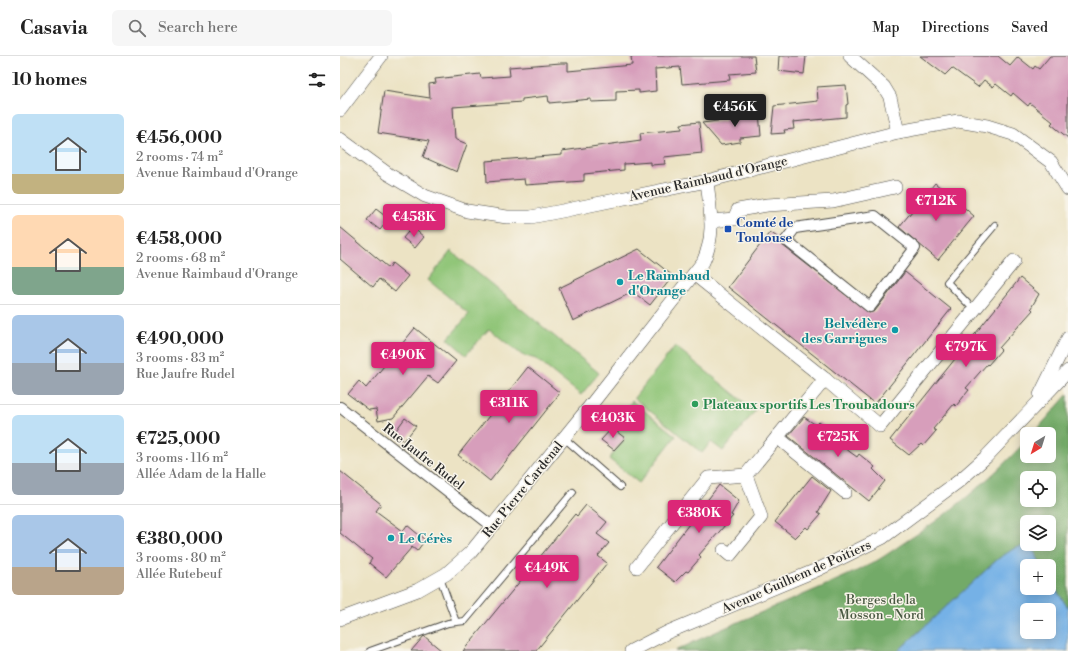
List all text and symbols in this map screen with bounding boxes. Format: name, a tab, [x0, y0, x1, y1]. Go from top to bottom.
search box	[112, 10, 392, 46]
text: Casavia	[20, 16, 88, 40]
icon: search	[126, 17, 148, 39]
text: Search here	[158, 18, 238, 37]
text: Map	[872, 19, 900, 37]
text: Directions	[922, 19, 989, 37]
text: Saved	[1011, 19, 1048, 37]
text: 10 homes	[12, 69, 87, 91]
icon: filters	[306, 69, 328, 91]
pin: €456K	[707, 94, 763, 128]
text: €456K	[713, 99, 757, 115]
text: €456,000	[136, 127, 222, 149]
icon: home	[44, 130, 92, 178]
text: 2 rooms · 74 m²	[136, 149, 223, 165]
street label: Avenue Raimbaud d'Orange	[627, 153, 789, 205]
text: Avenue Raimbaud d'Orange	[136, 165, 298, 181]
pin: €712K	[908, 188, 964, 222]
text: €712K	[915, 193, 957, 209]
pin: €458K	[386, 204, 442, 238]
text: €458K	[392, 209, 436, 225]
place label: Comté de Toulouse	[736, 215, 794, 246]
marker: Comté de Toulouse	[723, 224, 733, 234]
text: €458,000	[136, 228, 222, 250]
icon: home	[44, 231, 92, 279]
text: 2 rooms · 68 m²	[136, 250, 225, 266]
text: Avenue Raimbaud d'Orange	[136, 266, 298, 282]
place label: Le Raimbaud d'Orange	[628, 268, 710, 299]
marker: Le Raimbaud d'Orange	[615, 277, 625, 287]
place label: Belvédère des Garrigues	[801, 316, 887, 347]
marker: Belvédère des Garrigues	[890, 325, 900, 335]
text: €490,000	[136, 328, 224, 350]
icon: home	[44, 331, 92, 379]
pin: €797K	[938, 334, 994, 368]
text: €797K	[945, 339, 987, 355]
pin: €490K	[375, 342, 431, 376]
text: €490K	[380, 347, 426, 363]
text: 3 rooms · 83 m²	[136, 350, 224, 366]
text: Rue Jaufre Rudel	[136, 366, 235, 382]
pin: €311K	[481, 390, 537, 424]
text: €311K	[489, 395, 529, 411]
place label: Plateaux sportifs Les Troubadours	[703, 397, 915, 413]
marker: Plateaux sportifs Les Troubadours	[690, 399, 700, 409]
pin: €403K	[585, 405, 641, 439]
text: €403K	[591, 410, 636, 426]
street label: Rue Jaufre Rudel	[380, 420, 467, 494]
pin: €725K	[810, 424, 866, 458]
north arrow	[1020, 427, 1056, 463]
map controls	[1020, 427, 1056, 639]
text: €725,000	[136, 428, 220, 450]
text: €725K	[817, 429, 859, 445]
icon: home	[44, 431, 92, 479]
street label: Rue Pierre Cardenal	[479, 438, 567, 541]
text: 3 rooms · 116 m²	[136, 450, 228, 466]
text: Allée Adam de la Halle	[136, 466, 266, 482]
button: locate	[1020, 471, 1056, 507]
pin: €380K	[671, 500, 727, 534]
text: €380K	[677, 505, 721, 521]
button: layers	[1020, 515, 1056, 551]
text: €380,000	[136, 528, 223, 550]
icon: home	[44, 531, 92, 579]
place label: Le Cérès	[399, 531, 453, 547]
marker: Le Cérès	[386, 533, 396, 543]
street label: Avenue Guilhem de Poitiers	[718, 537, 874, 618]
text: 3 rooms · 80 m²	[136, 550, 226, 566]
pin: €449K	[519, 555, 575, 589]
button: +	[1020, 559, 1056, 595]
text: €449K	[525, 560, 569, 576]
text: Allée Rutebeuf	[136, 566, 222, 582]
park label: Berges de la Mosson - Nord	[838, 592, 924, 623]
button: −	[1020, 603, 1056, 639]

